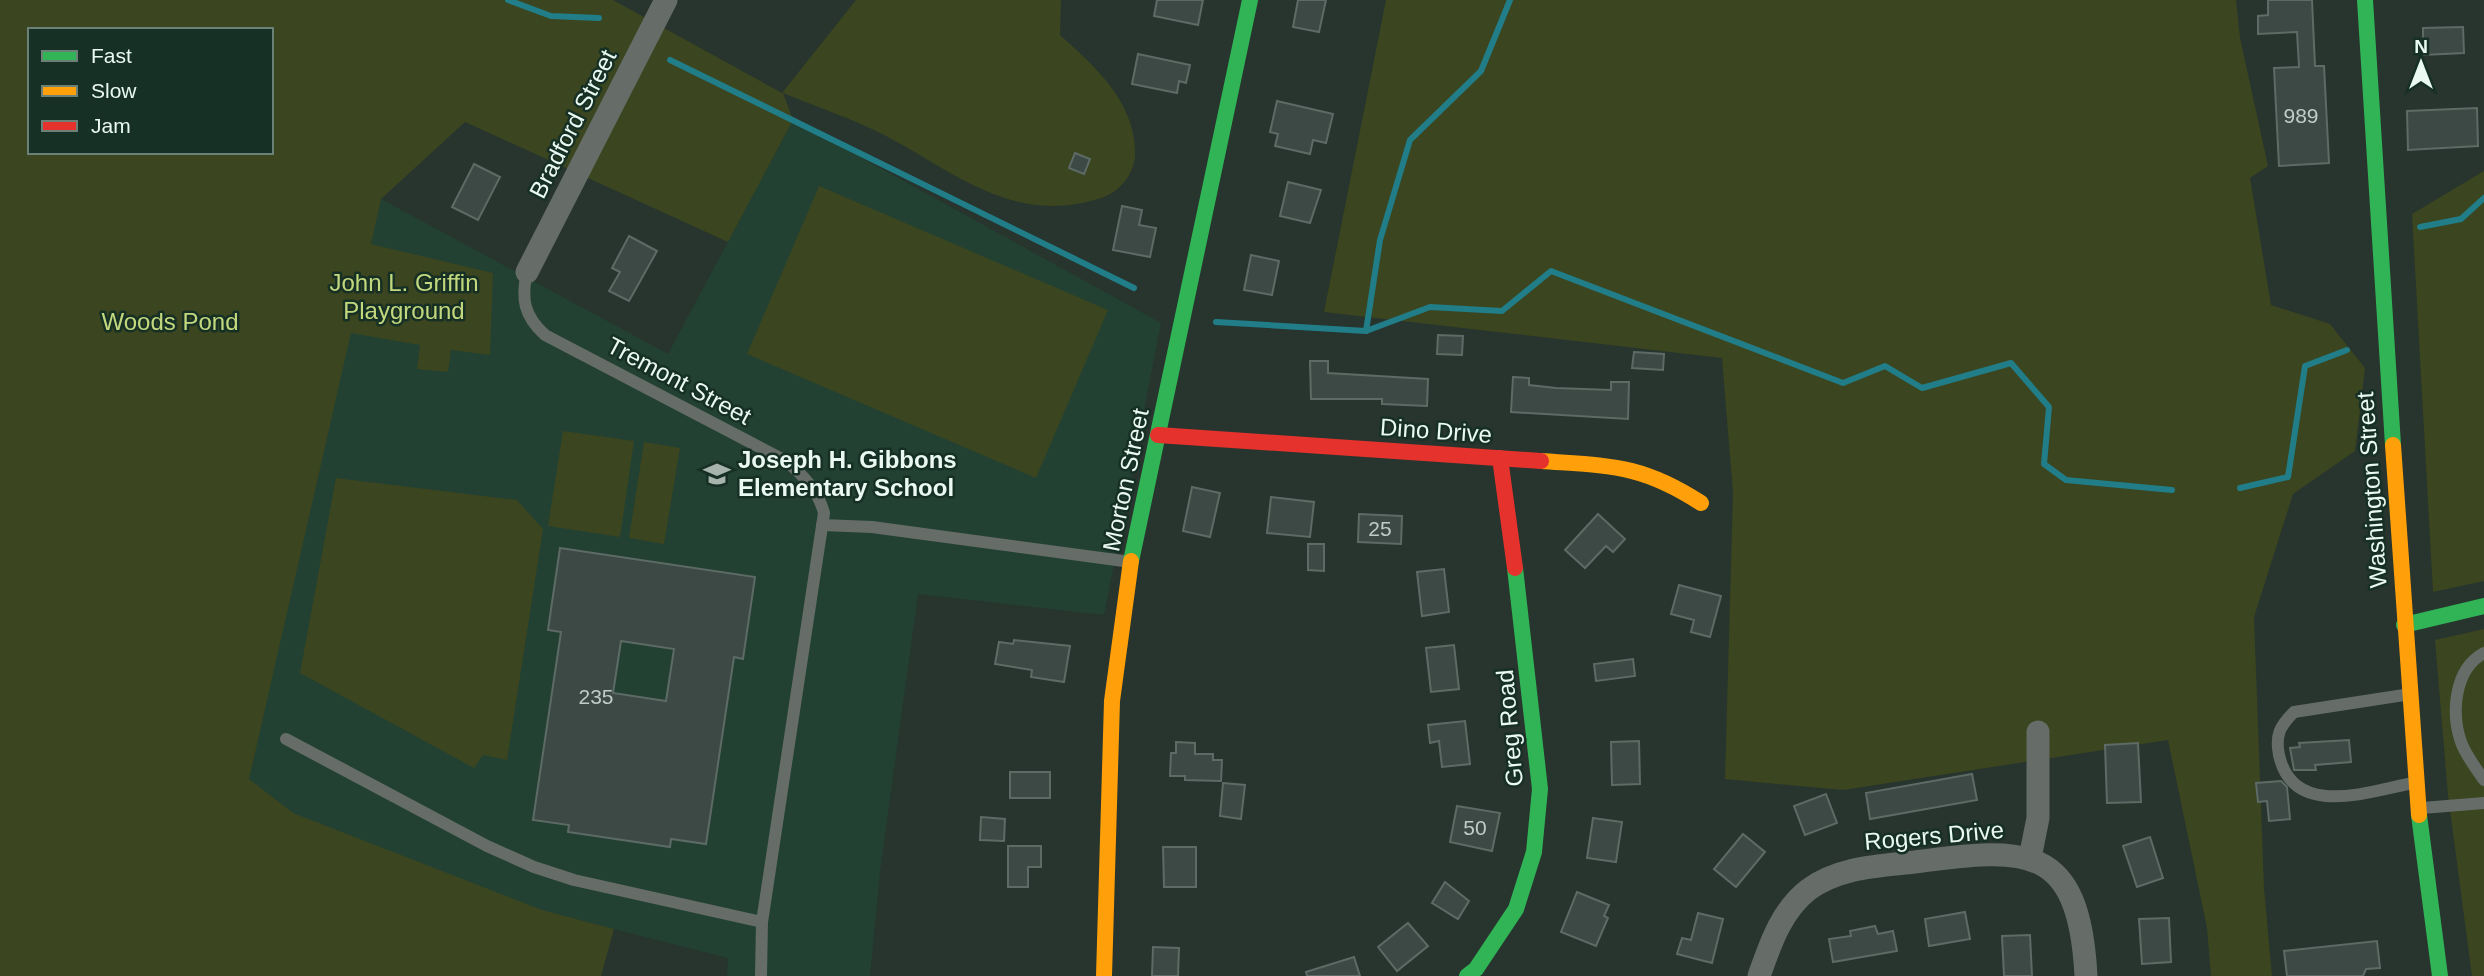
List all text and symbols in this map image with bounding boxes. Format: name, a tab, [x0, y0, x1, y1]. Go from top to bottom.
legend	[28, 28, 273, 154]
north arrow	[2386, 28, 2456, 98]
text: N	[2414, 36, 2428, 57]
text: Fast	[91, 44, 132, 67]
street label: Bradford Street	[524, 45, 622, 202]
text: Slow	[91, 79, 137, 102]
house number: 989	[2283, 104, 2319, 127]
text: Jam	[91, 114, 131, 137]
park label: John L. Griffin Playground	[330, 269, 478, 324]
park label: Woods Pond	[102, 308, 238, 335]
street label: Tremont Street	[603, 331, 756, 430]
street label: Washington Street	[2351, 391, 2392, 589]
street label: Morton Street	[1097, 406, 1154, 554]
street label: Dino Drive	[1379, 413, 1493, 448]
place label: Joseph H. Gibbons Elementary School	[738, 446, 957, 501]
school or university icon: Joseph H. Gibbons Elementary School	[702, 459, 732, 489]
house number: 25	[1368, 517, 1392, 540]
street label: Greg Road	[1491, 668, 1528, 788]
house number: 235	[578, 685, 614, 708]
house number: 50	[1463, 816, 1487, 839]
street label: Rogers Drive	[1863, 816, 2005, 855]

